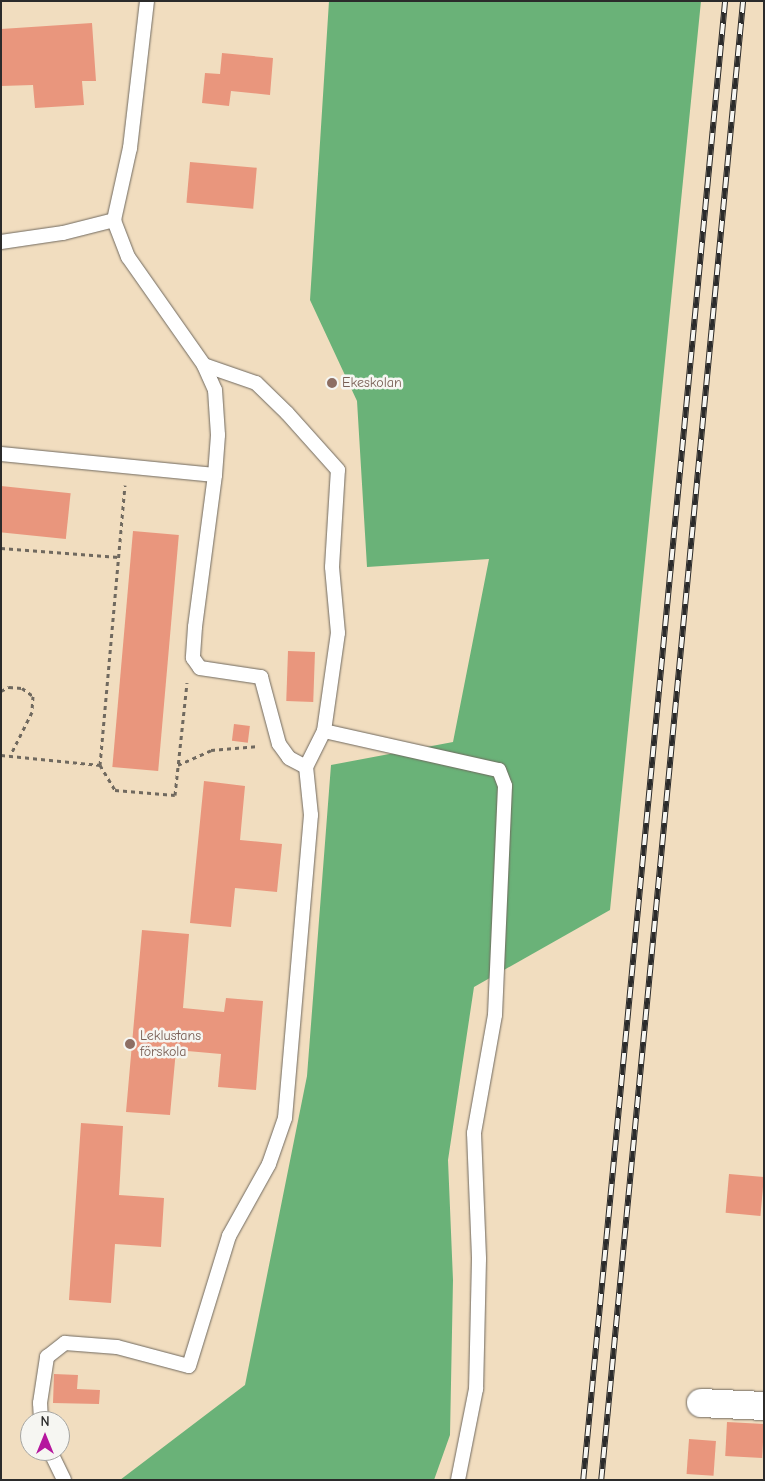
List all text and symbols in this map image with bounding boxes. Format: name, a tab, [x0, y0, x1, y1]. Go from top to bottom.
place label: Ekeskolan	[342, 375, 402, 391]
marker: Ekeskolan	[326, 377, 338, 389]
place label: Leklustans förskola	[140, 1028, 201, 1060]
marker: Leklustans förskola	[124, 1038, 136, 1050]
north arrow	[20, 1411, 70, 1461]
text: N	[40, 1413, 50, 1430]

